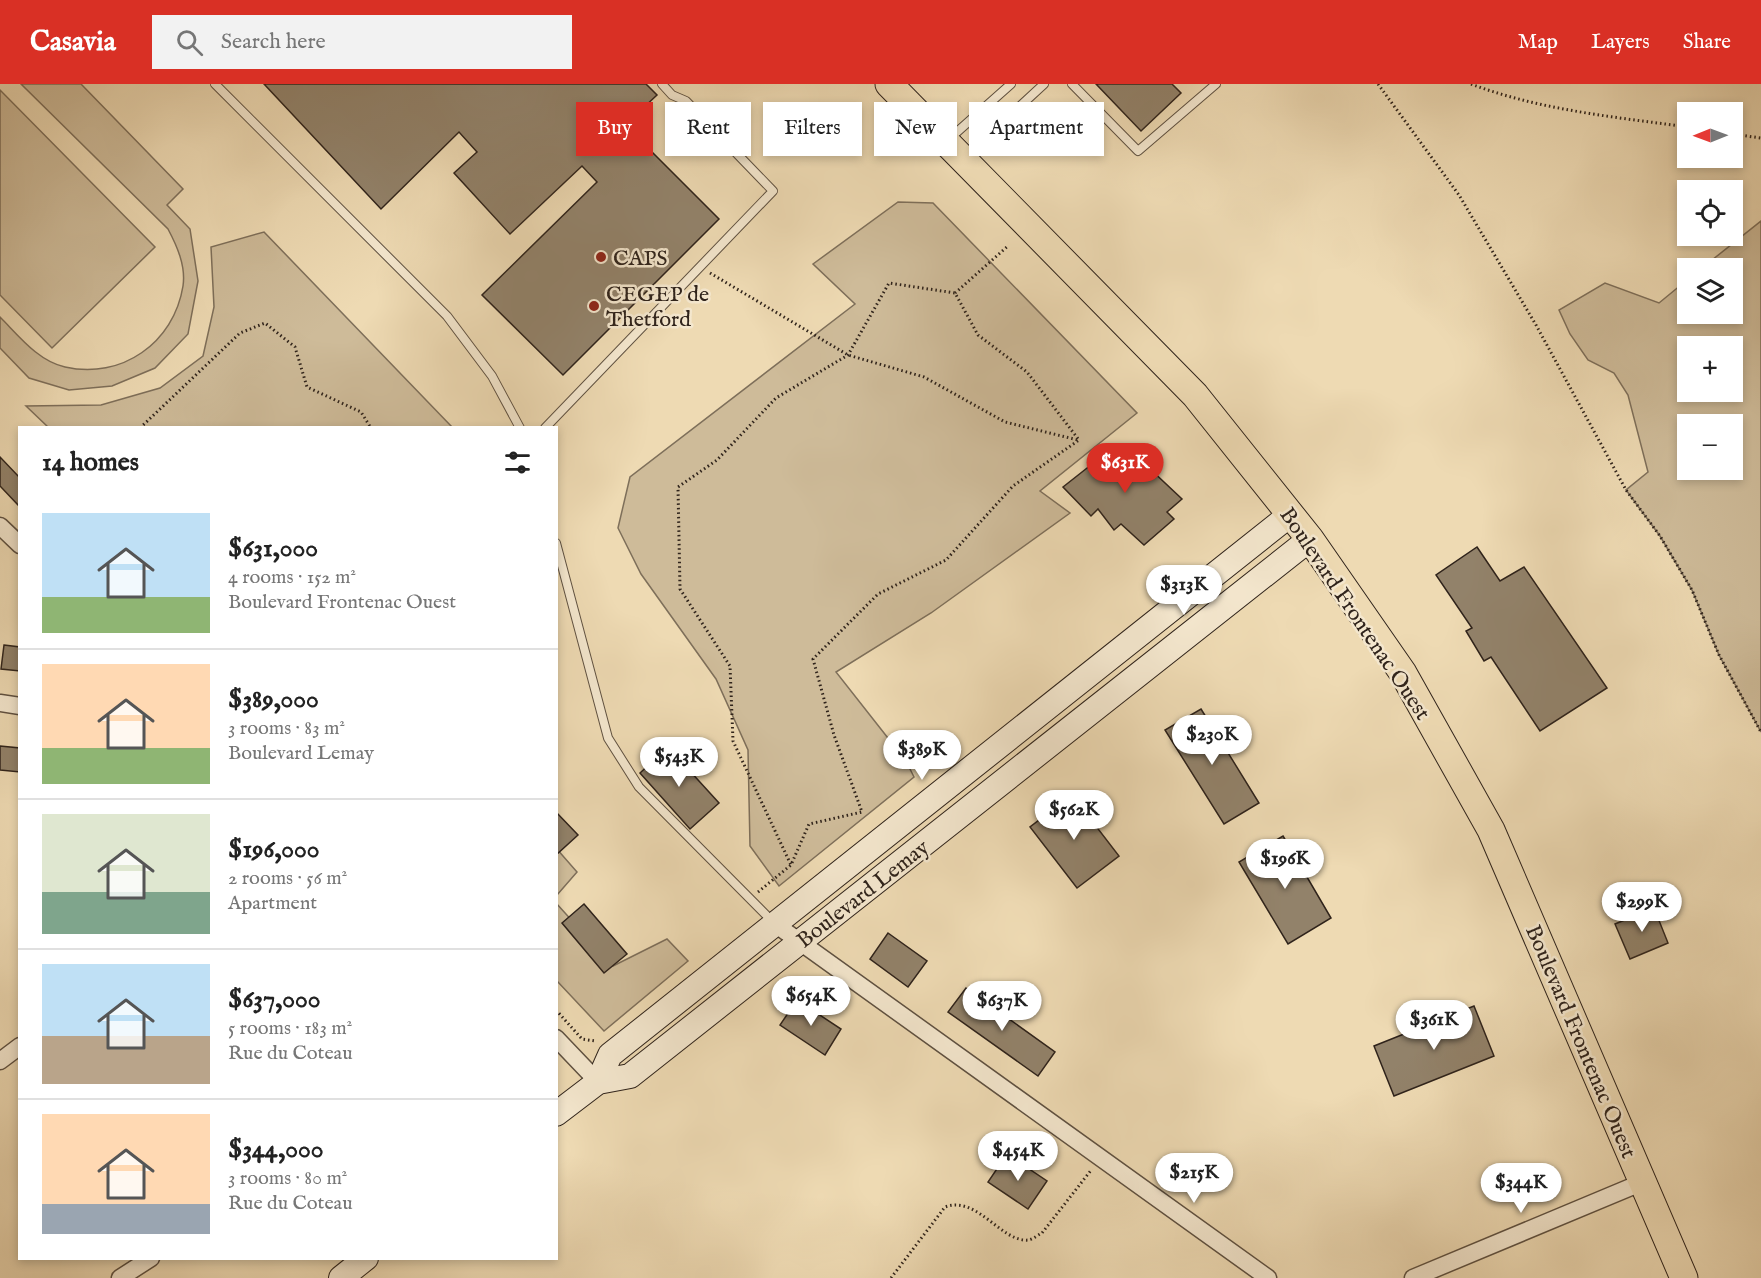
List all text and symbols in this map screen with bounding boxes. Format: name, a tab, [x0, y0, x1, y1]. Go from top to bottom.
search box	[152, 15, 572, 69]
text: Casavia	[30, 25, 116, 60]
icon: search	[173, 26, 206, 59]
text: Search here	[221, 28, 326, 56]
text: Map	[1518, 29, 1558, 56]
text: Layers	[1591, 29, 1650, 56]
text: Share	[1683, 29, 1731, 56]
chip: Buy	[576, 102, 653, 156]
chip: Rent	[665, 102, 751, 156]
chip: Filters	[763, 102, 862, 156]
chip: New	[874, 102, 957, 156]
chip: Apartment	[969, 102, 1104, 156]
north arrow	[1677, 102, 1743, 168]
map controls	[1677, 102, 1743, 480]
button: locate	[1677, 180, 1743, 246]
place label: CAPS	[613, 245, 667, 273]
marker: CAPS	[594, 250, 608, 264]
button: layers	[1677, 258, 1743, 324]
place label: CEGEP de Thetford	[606, 281, 709, 334]
marker: CEGEP de Thetford	[587, 299, 601, 313]
button: +	[1677, 336, 1743, 402]
button: −	[1677, 414, 1743, 480]
pin: $631K	[1083, 443, 1167, 494]
text: 14 homes	[42, 446, 139, 479]
icon: filters	[501, 446, 534, 479]
text: $631K	[1101, 450, 1149, 475]
street label: Boulevard Frontenac Ouest	[1273, 502, 1436, 726]
text: $631,000	[228, 532, 318, 565]
icon: home	[90, 537, 162, 609]
text: 4 rooms · 152 m²	[228, 565, 356, 590]
pin: $313K	[1142, 565, 1226, 616]
text: $313K	[1160, 572, 1208, 597]
text: Boulevard Frontenac Ouest	[228, 590, 456, 615]
text: $389,000	[228, 683, 319, 716]
icon: home	[90, 688, 162, 760]
pin: $230K	[1170, 715, 1254, 766]
text: 3 rooms · 83 m²	[228, 716, 345, 741]
text: $230K	[1186, 722, 1238, 747]
pin: $389K	[880, 730, 964, 781]
pin: $543K	[637, 737, 721, 788]
text: $389K	[897, 737, 947, 762]
text: Boulevard Lemay	[228, 741, 374, 766]
text: $543K	[654, 744, 704, 769]
pin: $562K	[1032, 790, 1116, 841]
text: $562K	[1049, 797, 1099, 822]
text: $196,000	[228, 833, 320, 866]
street label: Boulevard Lemay	[791, 834, 935, 955]
icon: home	[90, 838, 162, 910]
pin: $196K	[1243, 839, 1327, 890]
text: $196K	[1260, 846, 1310, 871]
text: 2 rooms · 56 m²	[228, 866, 347, 891]
pin: $299K	[1600, 882, 1684, 933]
text: $299K	[1616, 889, 1668, 914]
text: Apartment	[228, 891, 317, 916]
street label: Boulevard Frontenac Ouest	[1518, 921, 1642, 1163]
pin: $654K	[769, 976, 853, 1027]
pin: $637K	[960, 981, 1044, 1032]
text: $637,000	[228, 983, 320, 1016]
text: $654K	[786, 983, 836, 1008]
icon: home	[90, 988, 162, 1060]
text: $637K	[977, 988, 1027, 1013]
pin: $361K	[1392, 1000, 1476, 1051]
text: $361K	[1410, 1007, 1458, 1032]
text: 5 rooms · 183 m²	[228, 1016, 352, 1041]
text: Rue du Coteau	[228, 1041, 353, 1066]
pin: $454K	[976, 1131, 1060, 1182]
text: $344,000	[228, 1133, 324, 1166]
icon: home	[90, 1138, 162, 1210]
text: $454K	[992, 1138, 1044, 1163]
pin: $215K	[1152, 1153, 1236, 1204]
text: $215K	[1169, 1160, 1219, 1185]
pin: $344K	[1479, 1163, 1563, 1214]
text: 3 rooms · 80 m²	[228, 1166, 347, 1191]
text: $344K	[1495, 1170, 1547, 1195]
text: Rue du Coteau	[228, 1191, 353, 1216]

